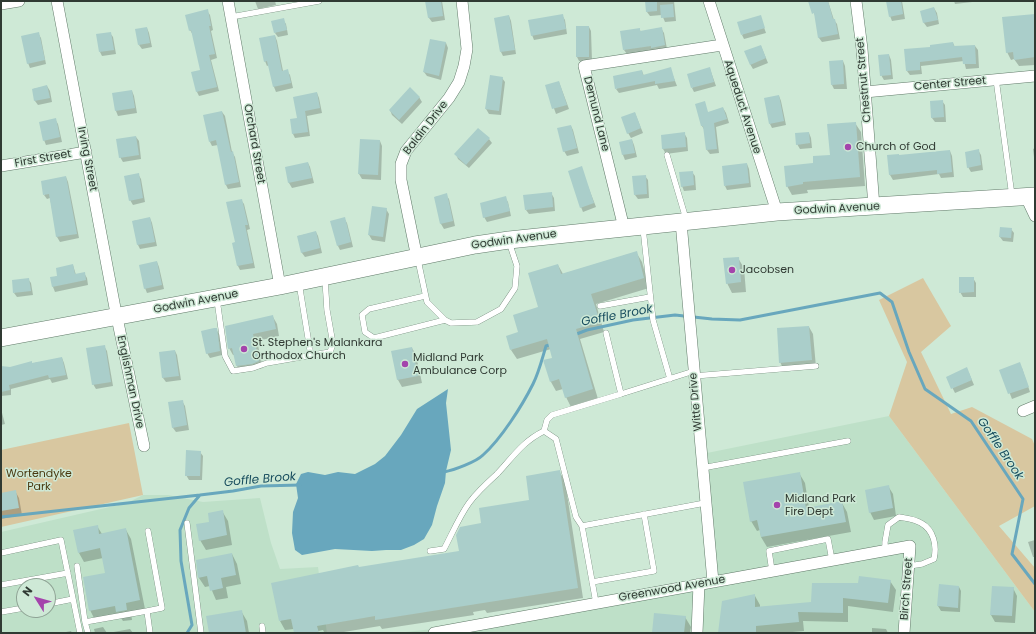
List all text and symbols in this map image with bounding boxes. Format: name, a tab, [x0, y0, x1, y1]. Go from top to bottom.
street label: Chestnut Street	[854, 37, 874, 123]
street label: Aqueduct Avenue	[721, 58, 763, 156]
street label: Center Street	[913, 74, 987, 94]
street label: Demund Lane	[580, 75, 612, 153]
street label: Baldin Drive	[401, 98, 451, 158]
street label: Orchard Street	[241, 103, 267, 185]
street label: Irving Street	[74, 126, 100, 192]
place label: Church of God	[856, 140, 936, 154]
marker: Church of God	[843, 142, 853, 152]
street label: First Street	[14, 148, 72, 170]
street label: Godwin Avenue	[794, 200, 880, 218]
street label: Godwin Avenue	[470, 227, 558, 253]
place label: Jacobsen	[740, 263, 794, 277]
marker: Jacobsen	[727, 265, 737, 275]
street label: Godwin Avenue	[153, 287, 239, 317]
water label: Goffle Brook	[580, 302, 654, 330]
street label: Englishman Drive	[114, 334, 146, 430]
place label: St. Stephen's Malankara Orthodox Church	[252, 336, 382, 362]
marker: St. Stephen's Malankara Orthodox Church	[239, 344, 249, 354]
place label: Midland Park Ambulance Corp	[413, 351, 507, 377]
marker: Midland Park Ambulance Corp	[400, 359, 410, 369]
street label: Witte Drive	[687, 372, 705, 432]
water label: Goffle Brook	[974, 415, 1026, 483]
park label: Wortendyke Park	[6, 467, 72, 493]
water label: Goffle Brook	[223, 470, 297, 490]
place label: Midland Park Fire Dept	[785, 492, 856, 518]
marker: Midland Park Fire Dept	[772, 500, 782, 510]
street label: Birch Street	[898, 557, 916, 621]
street label: Greenwood Avenue	[618, 573, 726, 605]
north arrow	[16, 578, 56, 618]
text: N	[18, 583, 36, 600]

